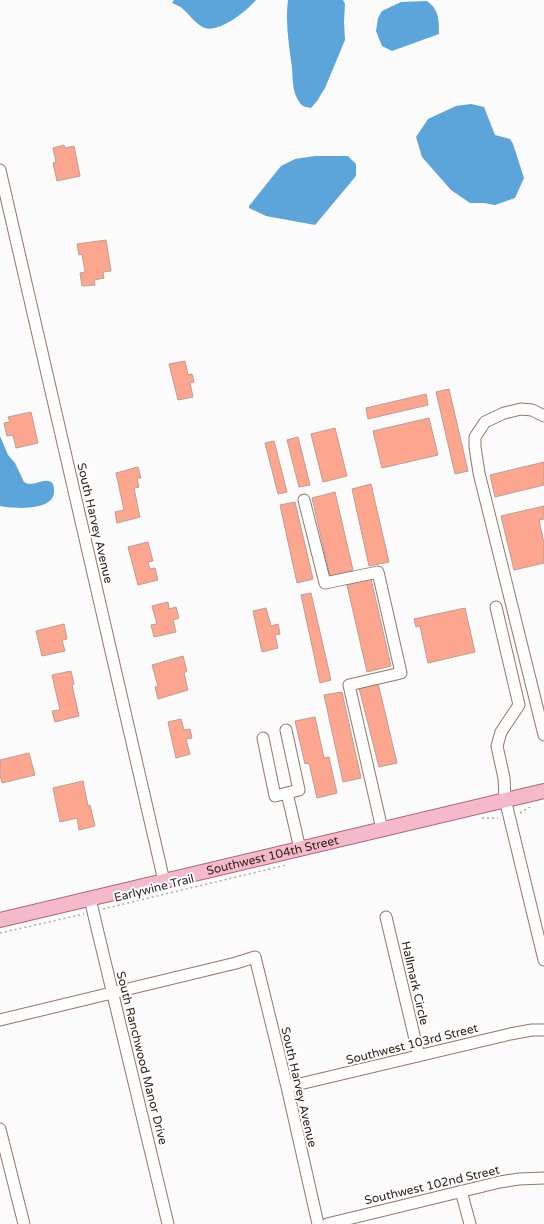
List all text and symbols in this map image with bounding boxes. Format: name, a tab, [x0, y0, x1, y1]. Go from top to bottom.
street label: South Harvey Avenue	[74, 462, 116, 585]
street label: Southwest 104th Street	[205, 833, 340, 878]
street label: Earlywine Trail	[113, 871, 195, 905]
street label: Hallmark Circle	[399, 940, 432, 1027]
street label: South Ranchwood Manor Drive	[114, 970, 170, 1146]
street label: Southwest 103rd Street	[345, 1021, 480, 1067]
street label: South Harvey Avenue	[278, 1026, 320, 1149]
street label: Southwest 102nd Street	[363, 1163, 501, 1207]

